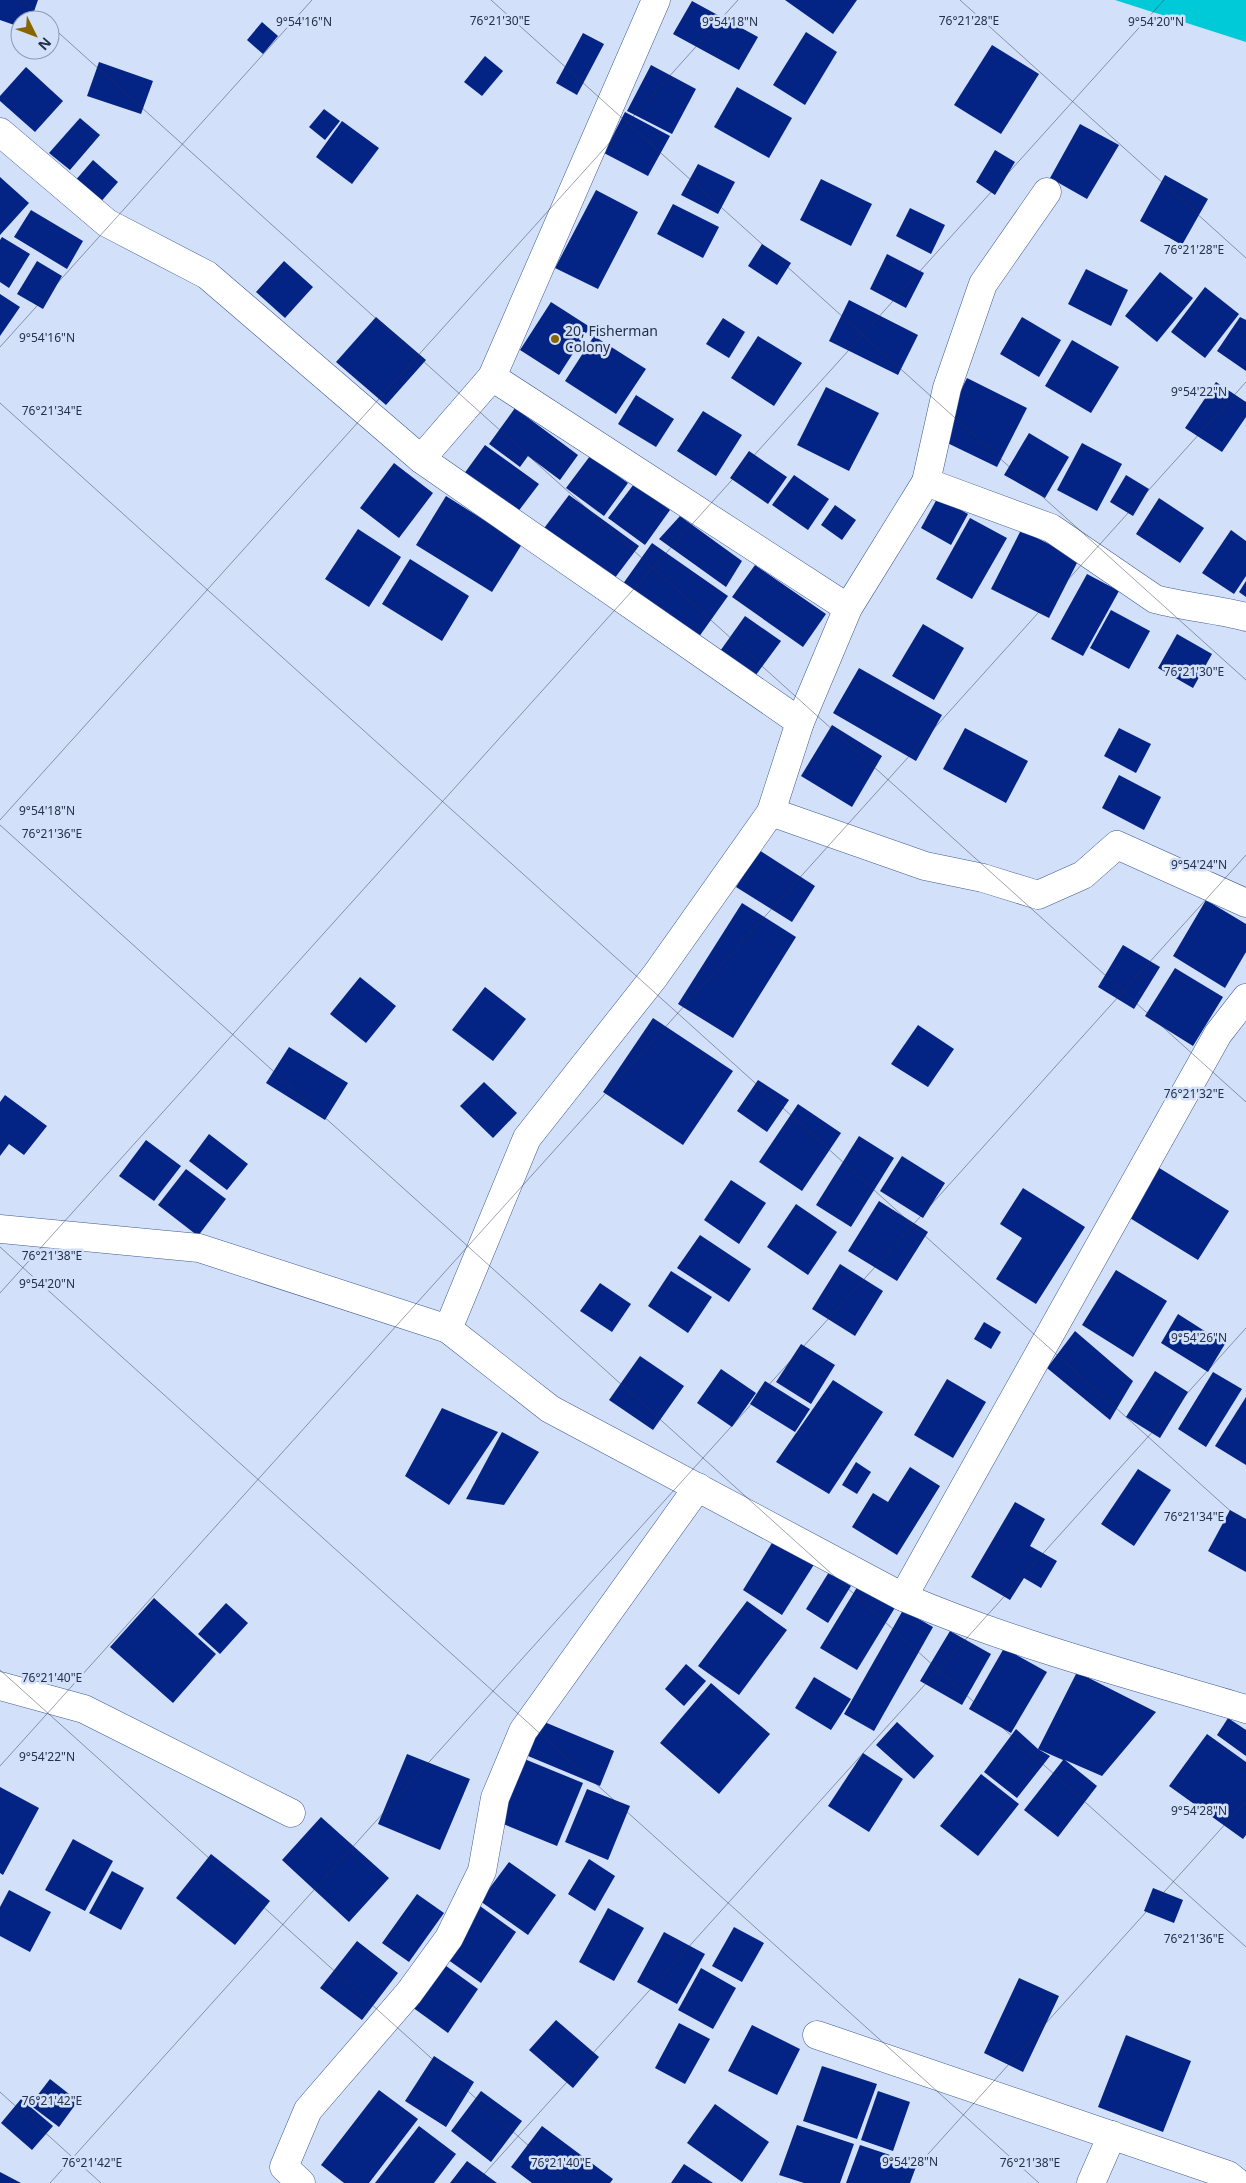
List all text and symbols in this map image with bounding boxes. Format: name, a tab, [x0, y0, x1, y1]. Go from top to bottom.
north arrow	[10, 10, 60, 60]
text: 76°21'30"E	[470, 12, 530, 29]
text: 76°21'28"E	[939, 12, 999, 29]
text: 9°54'16"N	[276, 13, 332, 30]
text: 9°54'18"N	[702, 13, 758, 30]
text: 9°54'20"N	[1128, 13, 1184, 30]
text: N	[34, 33, 56, 55]
text: 76°21'28"E	[1164, 241, 1224, 258]
place label: 20, Fisherman Colony	[565, 321, 658, 356]
text: 9°54'16"N	[19, 329, 75, 346]
marker: 20, Fisherman Colony	[549, 333, 561, 345]
text: 9°54'22"N	[1171, 383, 1227, 400]
text: 76°21'34"E	[22, 402, 82, 419]
text: 76°21'30"E	[1164, 663, 1224, 680]
text: 9°54'18"N	[19, 802, 75, 819]
text: 76°21'36"E	[22, 825, 82, 842]
text: 9°54'24"N	[1171, 856, 1227, 873]
text: 76°21'32"E	[1164, 1085, 1224, 1102]
text: 76°21'38"E	[22, 1247, 82, 1264]
text: 9°54'20"N	[19, 1275, 75, 1292]
text: 9°54'26"N	[1171, 1329, 1227, 1346]
text: 76°21'34"E	[1164, 1508, 1224, 1525]
text: 76°21'40"E	[22, 1669, 82, 1686]
text: 9°54'22"N	[19, 1748, 75, 1765]
text: 9°54'28"N	[1171, 1802, 1227, 1819]
text: 76°21'36"E	[1164, 1930, 1224, 1947]
text: 76°21'42"E	[22, 2092, 82, 2109]
text: 9°54'28"N	[882, 2153, 938, 2170]
text: 76°21'42"E	[62, 2154, 122, 2171]
text: 76°21'40"E	[531, 2154, 591, 2171]
text: 76°21'38"E	[1000, 2154, 1060, 2171]

